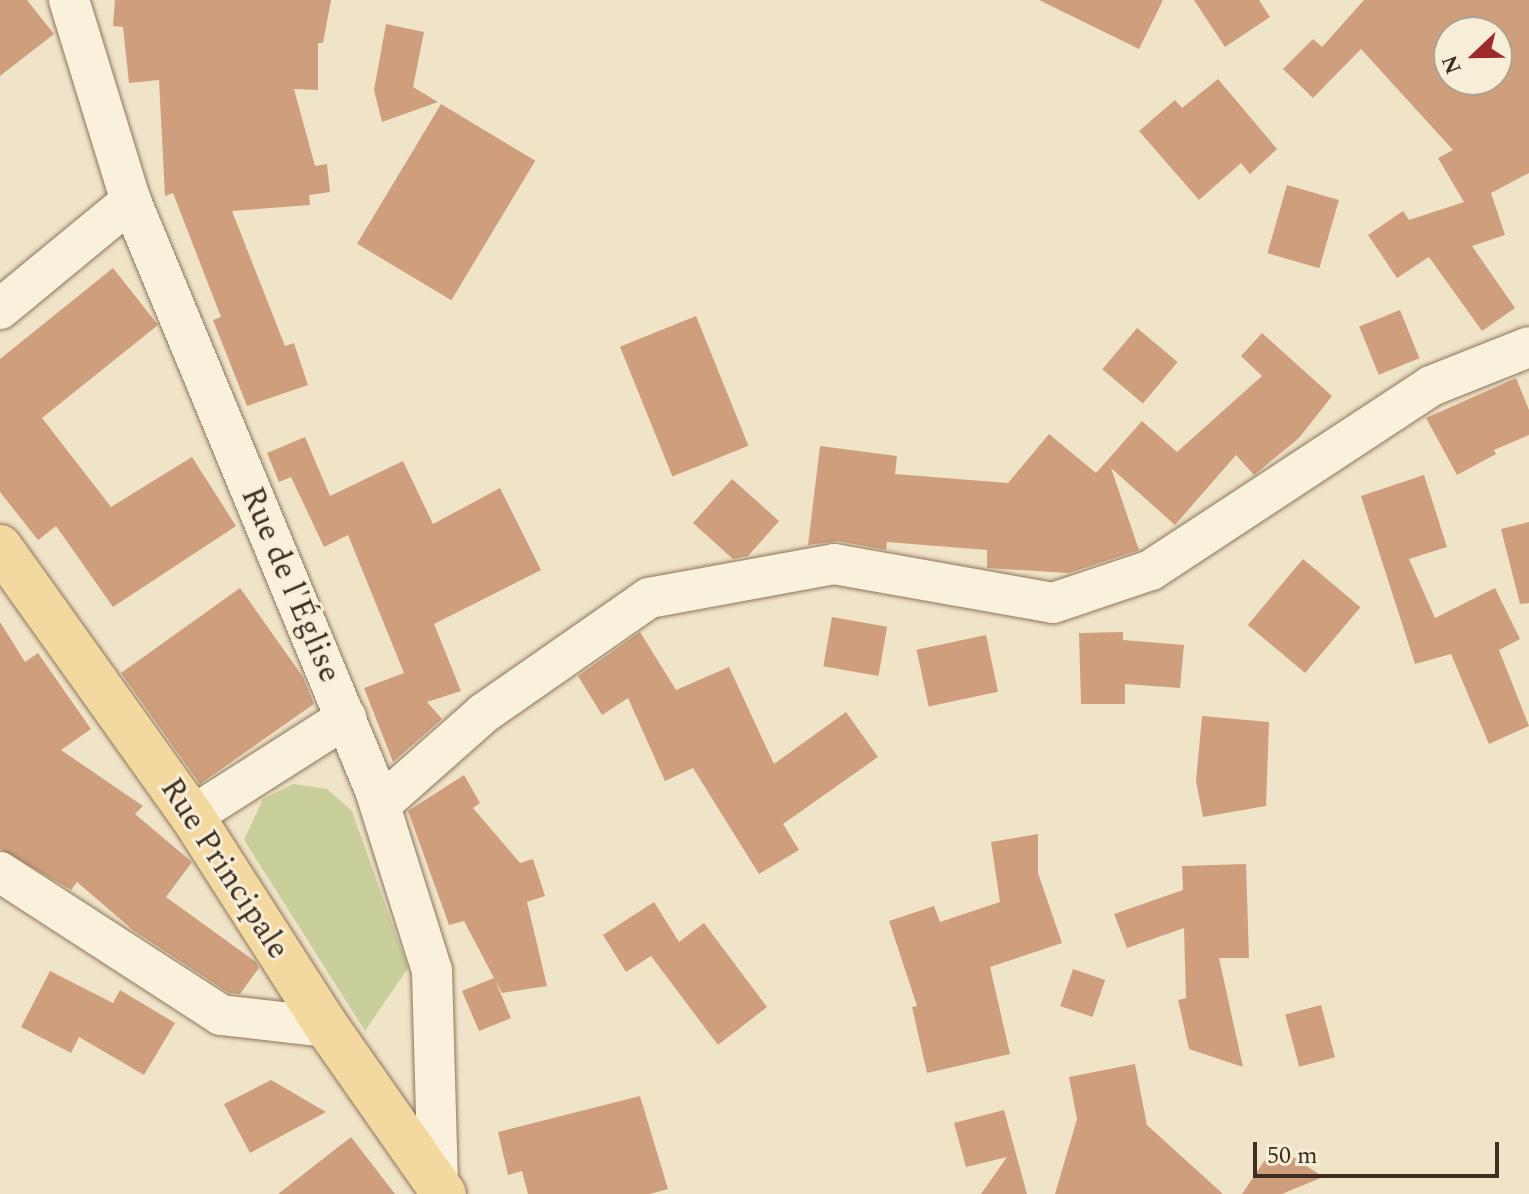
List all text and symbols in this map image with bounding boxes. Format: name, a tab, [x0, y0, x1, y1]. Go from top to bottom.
north arrow	[1433, 16, 1513, 96]
text: N	[1433, 50, 1471, 79]
street label: Rue de l'Église	[232, 482, 348, 688]
street label: Rue Principale	[151, 771, 297, 967]
scale bar	[1257, 1126, 1503, 1176]
text: 50 m	[1267, 1138, 1318, 1174]

